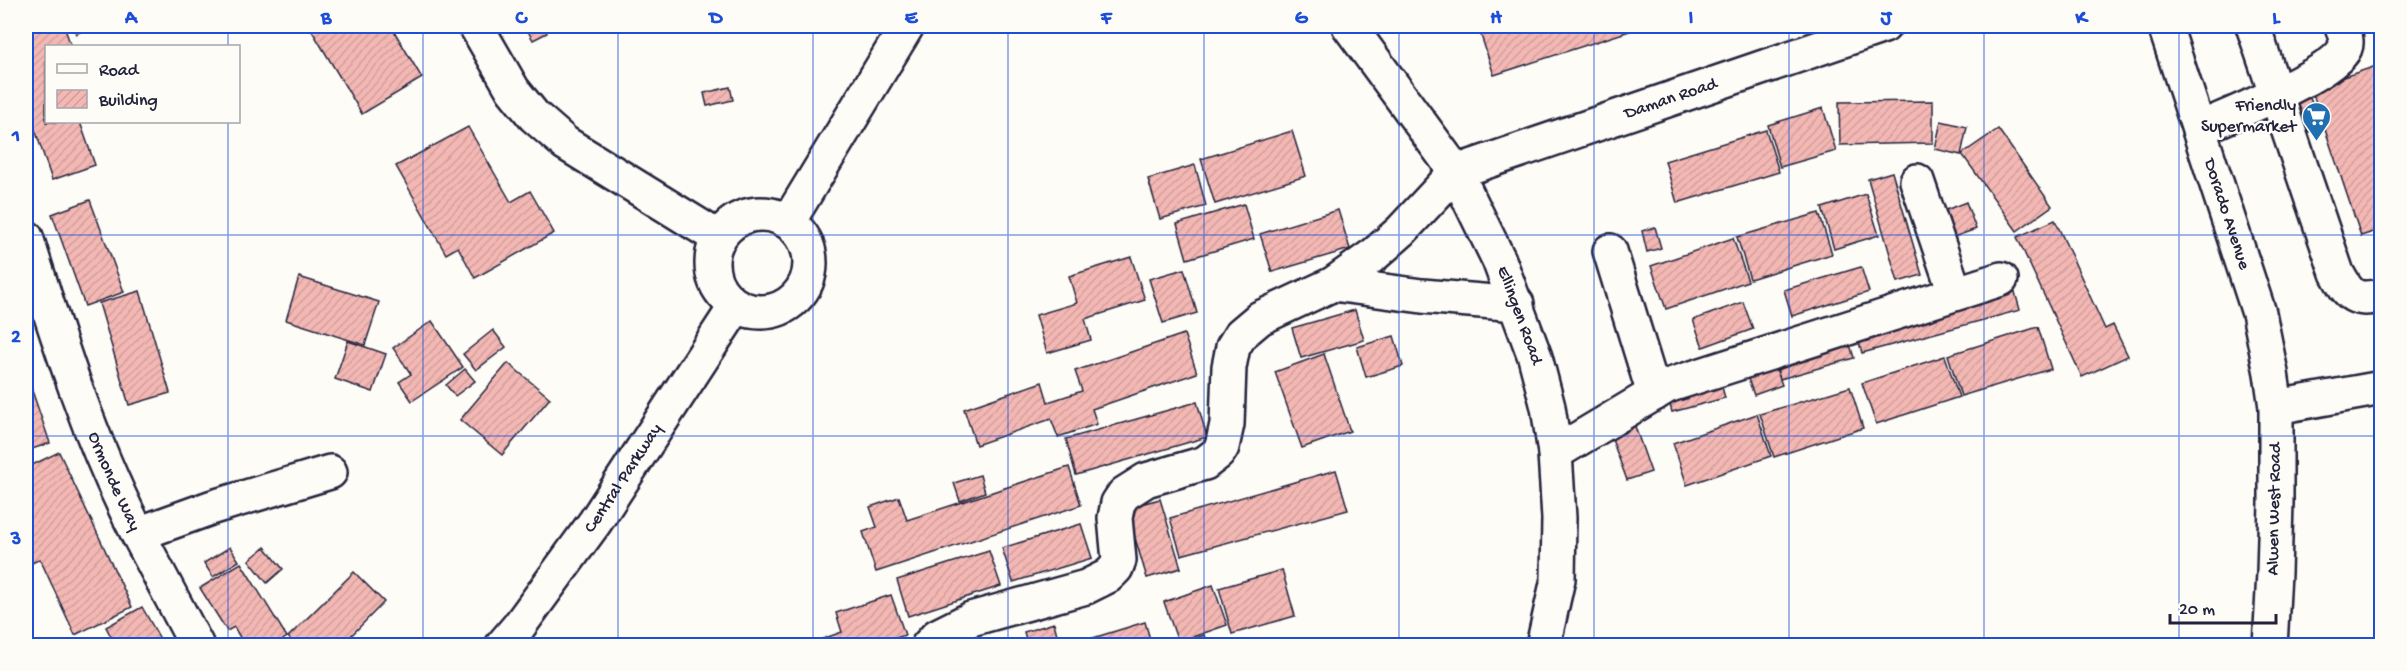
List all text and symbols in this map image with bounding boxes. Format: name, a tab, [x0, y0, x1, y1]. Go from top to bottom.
text: A	[124, 8, 139, 31]
text: B	[320, 8, 332, 31]
text: C	[515, 8, 529, 31]
text: D	[707, 8, 723, 31]
text: E	[905, 8, 919, 31]
text: F	[1100, 8, 1113, 31]
text: G	[1295, 8, 1309, 31]
text: H	[1490, 8, 1502, 31]
text: I	[1689, 8, 1694, 31]
text: J	[1880, 8, 1893, 31]
text: K	[2074, 8, 2089, 31]
text: L	[2272, 8, 2281, 31]
legend	[45, 45, 240, 123]
text: Road	[99, 61, 140, 82]
street label: Daman Road	[1621, 73, 1721, 125]
text: Building	[98, 91, 158, 112]
place label: Friendly Supermarket	[2201, 96, 2298, 138]
supermarket icon: Friendly Supermarket	[2301, 100, 2333, 142]
text: 1	[11, 126, 20, 149]
street label: Dorado Avenue	[2198, 155, 2255, 273]
street label: Ellingen Road	[1492, 263, 1547, 368]
text: 2	[11, 327, 21, 350]
street label: Central Parkway	[580, 420, 667, 537]
street label: Ormonde Way	[83, 429, 145, 535]
street label: Alwen West Road	[2263, 441, 2287, 576]
text: 3	[10, 529, 21, 552]
scale bar	[2170, 587, 2276, 625]
text: 20 m	[2179, 600, 2215, 621]

